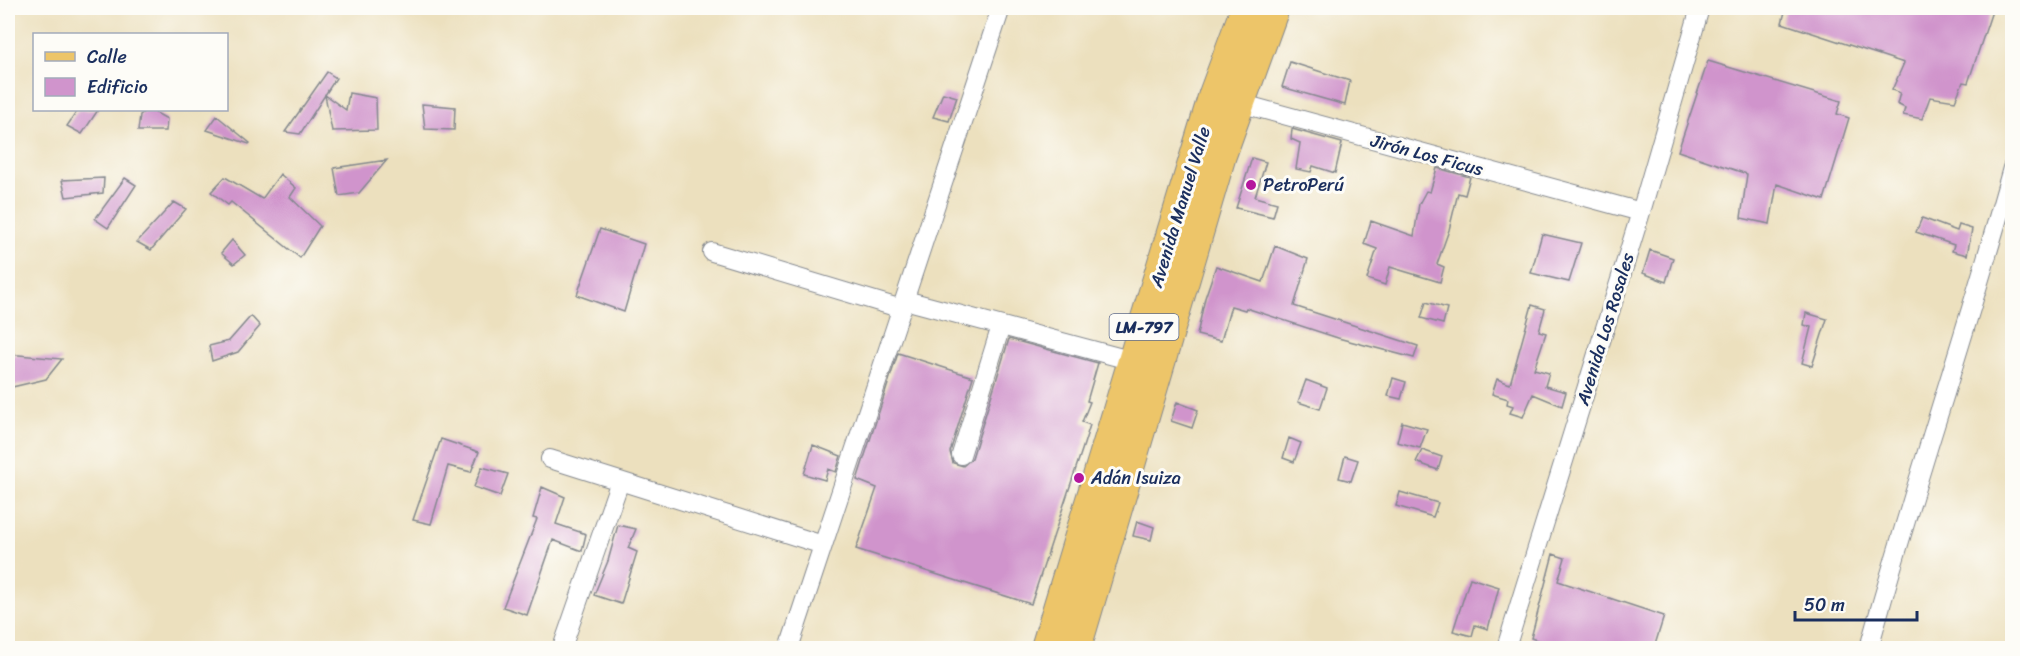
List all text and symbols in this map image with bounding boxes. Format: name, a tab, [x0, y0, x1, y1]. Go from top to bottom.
legend	[33, 33, 228, 111]
text: Calle	[87, 41, 127, 73]
text: Edificio	[87, 71, 148, 103]
street label: Avenida Manuel Valle	[1140, 123, 1220, 292]
street label: Jirón Los Ficus	[1366, 124, 1488, 186]
place label: PetroPerú	[1263, 169, 1344, 201]
marker: PetroPerú	[1244, 178, 1258, 192]
street label: Avenida Los Rosales	[1566, 248, 1644, 410]
road number: LM-797	[1110, 314, 1178, 340]
place label: Adán Isuiza	[1090, 462, 1181, 494]
marker: Adán Isuiza	[1072, 471, 1086, 485]
scale bar	[1795, 584, 1916, 622]
text: 50 m	[1804, 589, 1845, 621]

